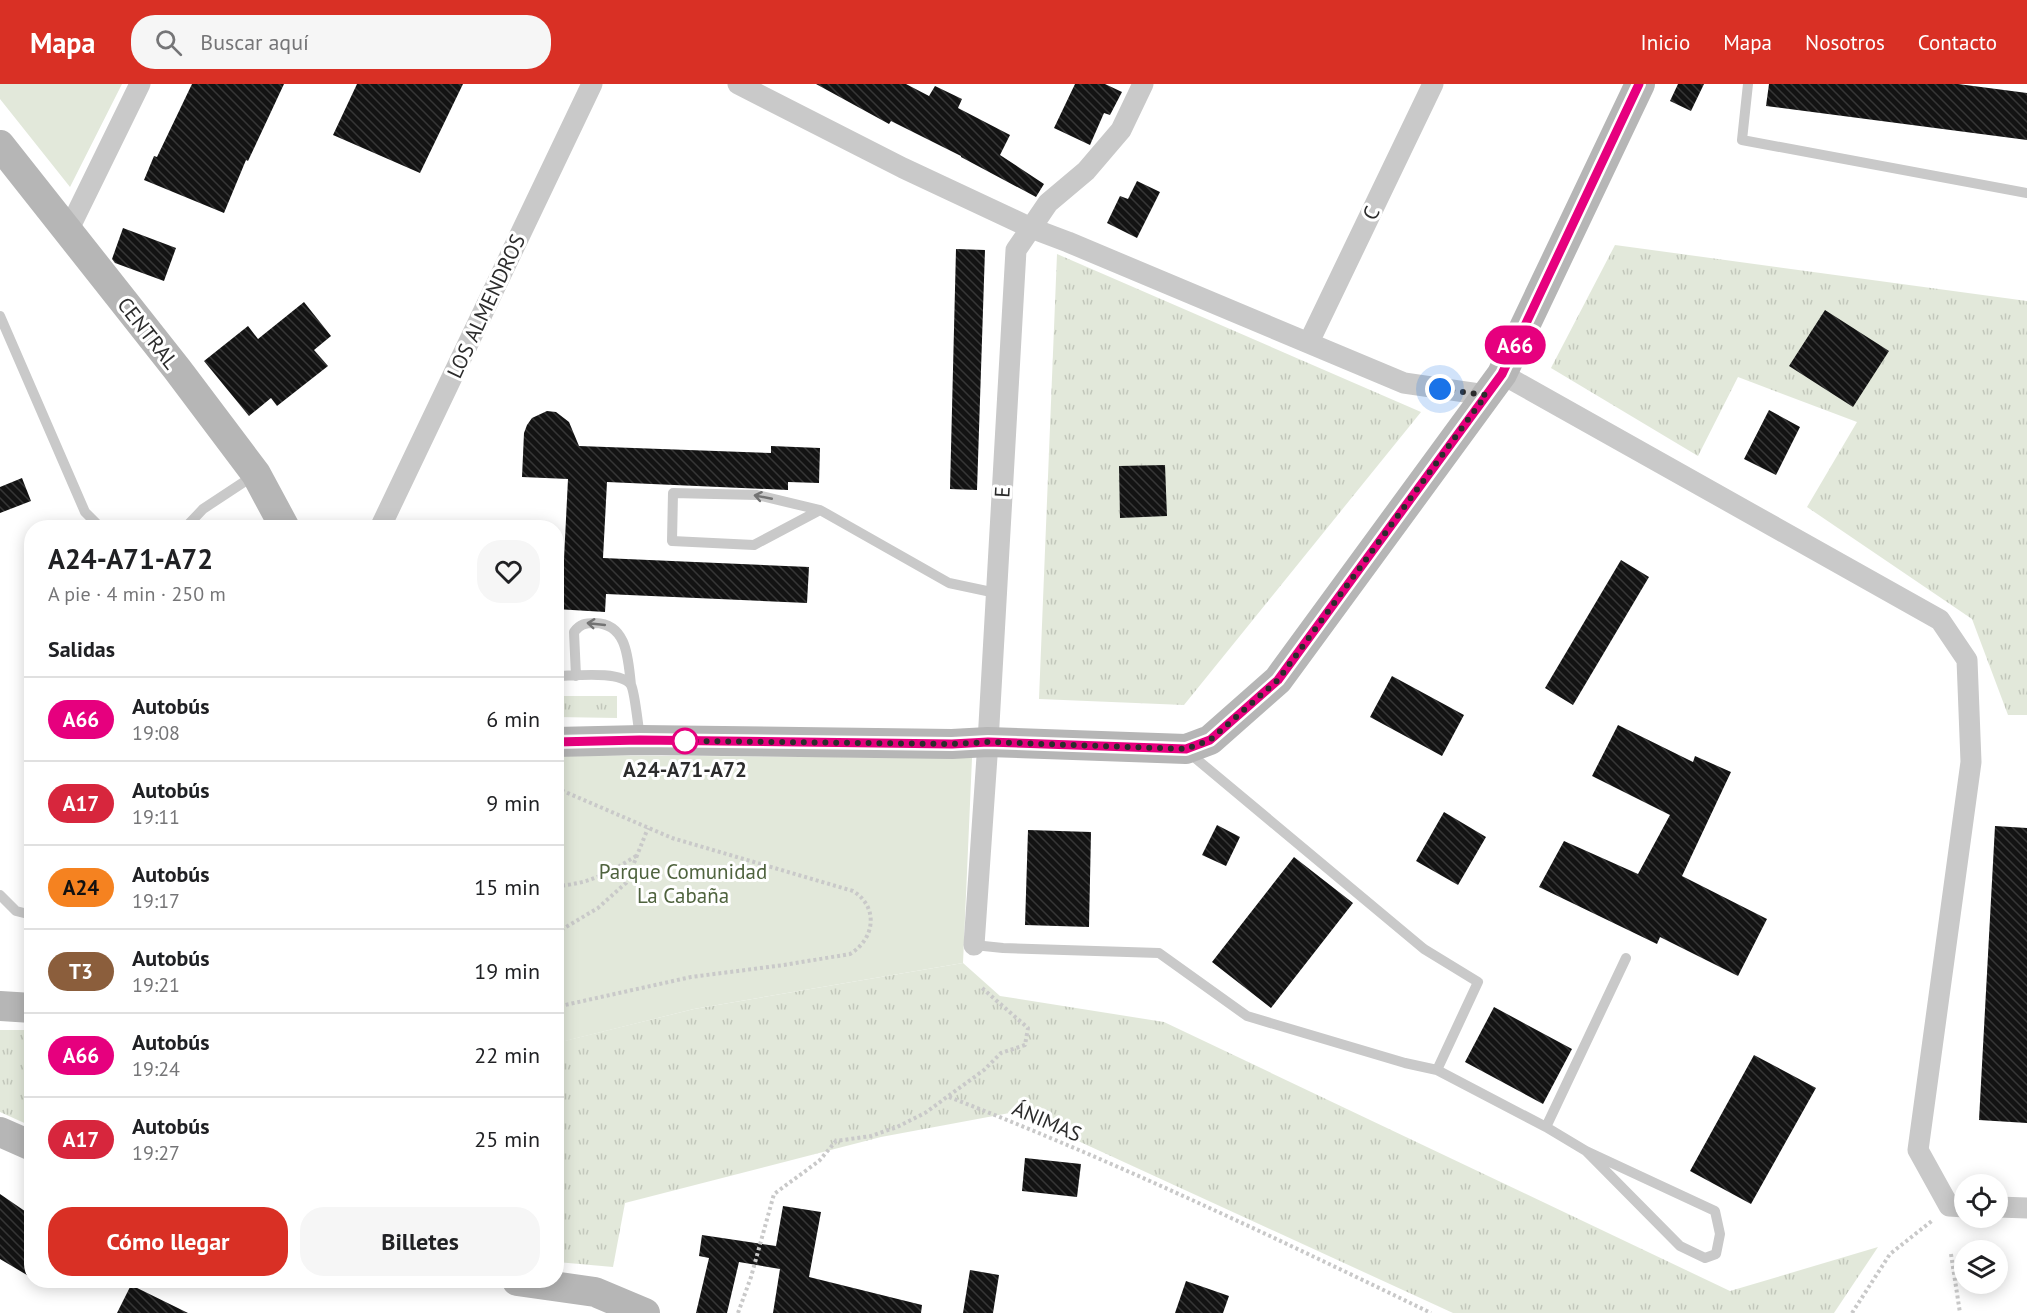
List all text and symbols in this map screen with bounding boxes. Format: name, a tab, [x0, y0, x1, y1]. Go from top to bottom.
search box	[131, 15, 551, 69]
text: Mapa	[30, 24, 95, 61]
icon: search	[152, 26, 185, 59]
text: Buscar aquí	[200, 28, 309, 56]
text: Inicio	[1641, 29, 1690, 56]
text: Mapa	[1723, 29, 1772, 56]
text: Nosotros	[1805, 29, 1885, 56]
text: Contacto	[1918, 29, 1997, 56]
street label: C	[1356, 202, 1386, 224]
street label: LOS ALMENDROS	[441, 230, 531, 382]
street label: CENTRAL	[111, 292, 185, 375]
line badge: A66	[1480, 326, 1550, 364]
text: A66	[1497, 332, 1533, 359]
your location	[1425, 374, 1455, 404]
street label: E	[988, 486, 1016, 498]
one-way arrow	[754, 491, 773, 502]
text: A24-A71-A72	[48, 540, 213, 577]
button: heart	[477, 540, 540, 603]
text: A pie · 4 min · 250 m	[48, 581, 226, 607]
one-way arrow	[587, 618, 607, 629]
text: Salidas	[48, 635, 115, 663]
text: Autobús	[132, 692, 209, 720]
text: 6 min	[486, 705, 540, 733]
text: A66	[63, 706, 99, 733]
text: 19:08	[132, 720, 180, 746]
marker: A24-A71-A72	[672, 728, 698, 754]
place label: A24-A71-A72	[623, 756, 747, 783]
text: Autobús	[132, 776, 209, 804]
text: 9 min	[486, 789, 540, 817]
text: A17	[63, 790, 99, 817]
text: 19:11	[132, 804, 180, 830]
park label: Parque Comunidad La Cabaña	[599, 858, 767, 909]
text: Autobús	[132, 860, 209, 888]
text: 15 min	[474, 873, 540, 901]
text: A24	[63, 874, 99, 901]
text: 19:17	[132, 888, 180, 914]
text: Autobús	[132, 944, 209, 972]
text: 19 min	[474, 957, 540, 985]
text: T3	[69, 958, 93, 985]
text: 19:21	[132, 972, 180, 998]
text: Autobús	[132, 1028, 209, 1056]
text: 22 min	[474, 1041, 540, 1069]
text: A66	[63, 1042, 99, 1069]
text: 19:24	[132, 1056, 180, 1082]
street label: ÁNIMAS	[1008, 1094, 1086, 1148]
text: Autobús	[132, 1112, 209, 1140]
text: 25 min	[474, 1125, 540, 1153]
text: A17	[63, 1126, 99, 1153]
text: 19:27	[132, 1140, 180, 1166]
map controls	[1954, 1174, 2008, 1294]
button: locate	[1954, 1174, 2008, 1228]
button: Cómo llegar	[48, 1207, 288, 1276]
button: Billetes	[300, 1207, 540, 1276]
button: layers	[1954, 1240, 2008, 1294]

